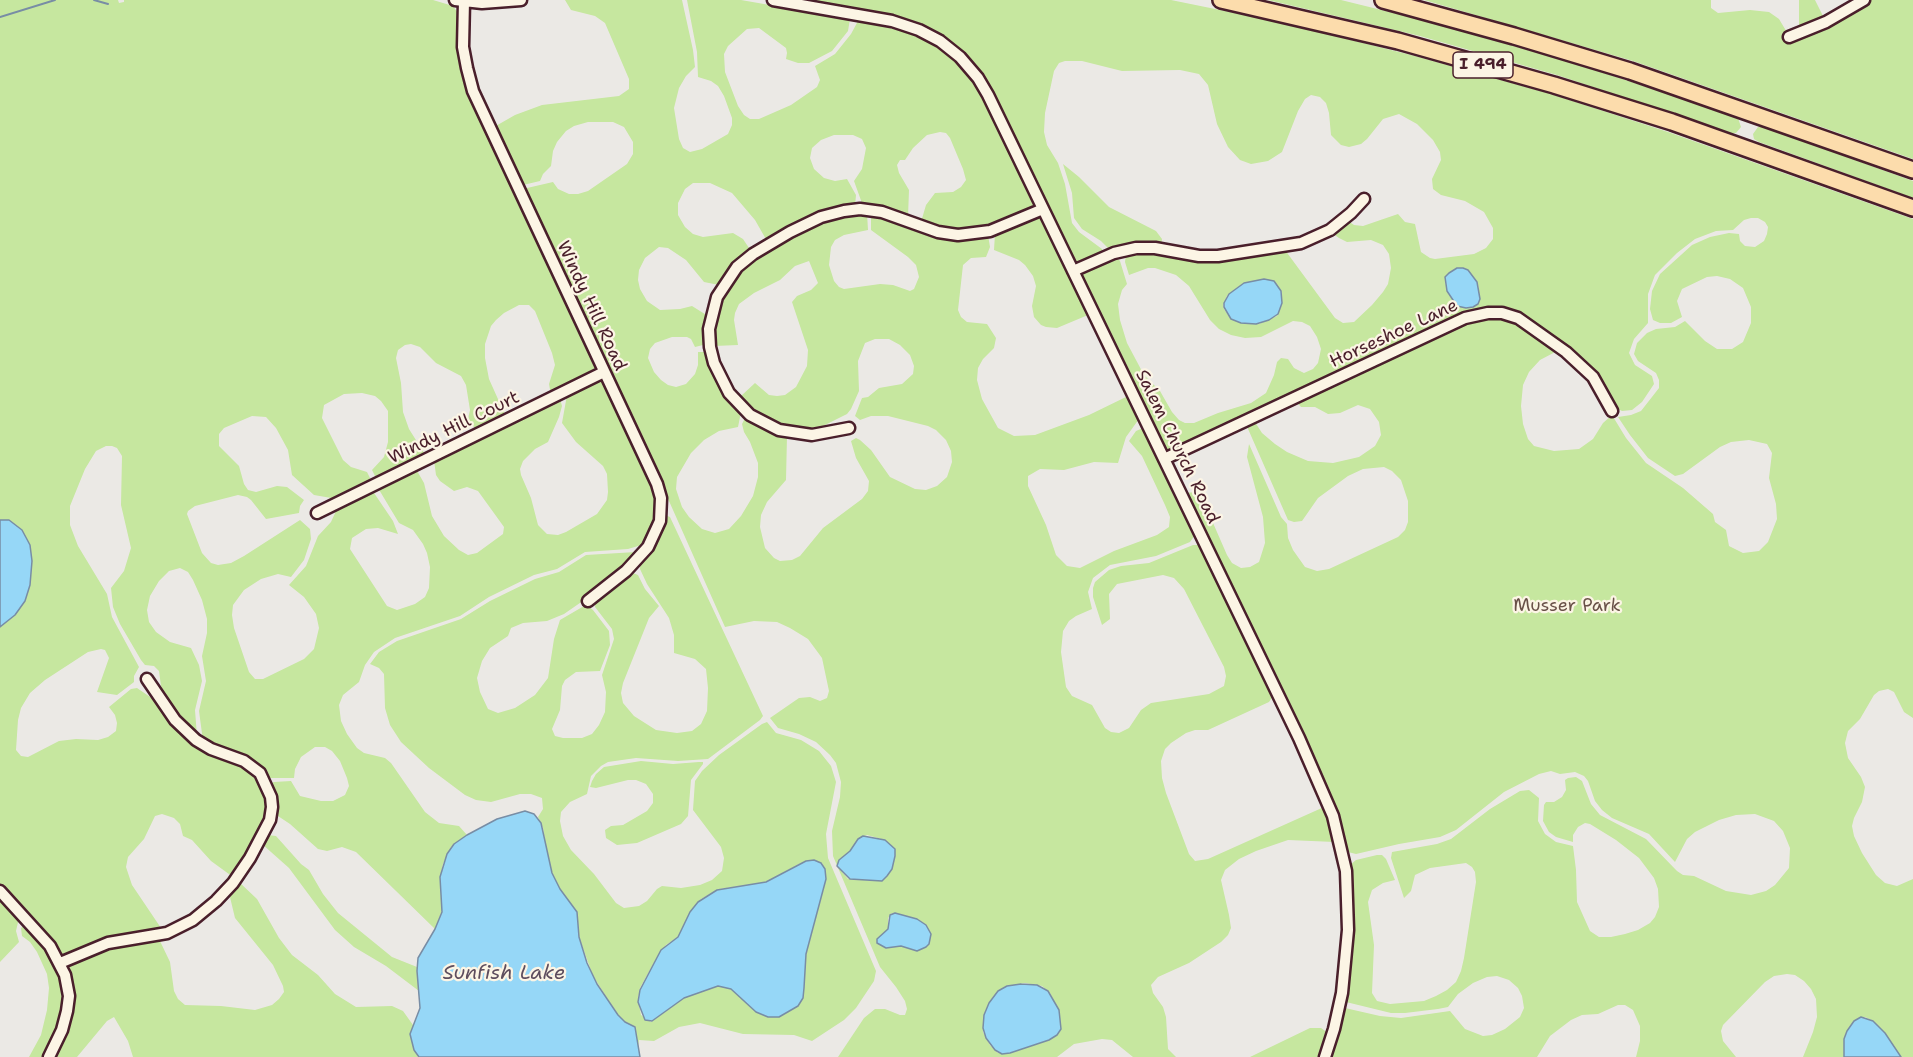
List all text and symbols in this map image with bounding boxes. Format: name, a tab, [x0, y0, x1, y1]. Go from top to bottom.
road number: I 494	[1453, 52, 1513, 78]
street label: Windy Hill Road	[551, 238, 631, 374]
street label: Horseshoe Lane	[1327, 295, 1461, 373]
street label: Salem Church Road	[1130, 366, 1224, 528]
street label: Windy Hill Court	[385, 387, 523, 469]
park label: Musser Park	[1513, 595, 1621, 617]
water label: Sunfish Lake	[443, 962, 565, 986]

